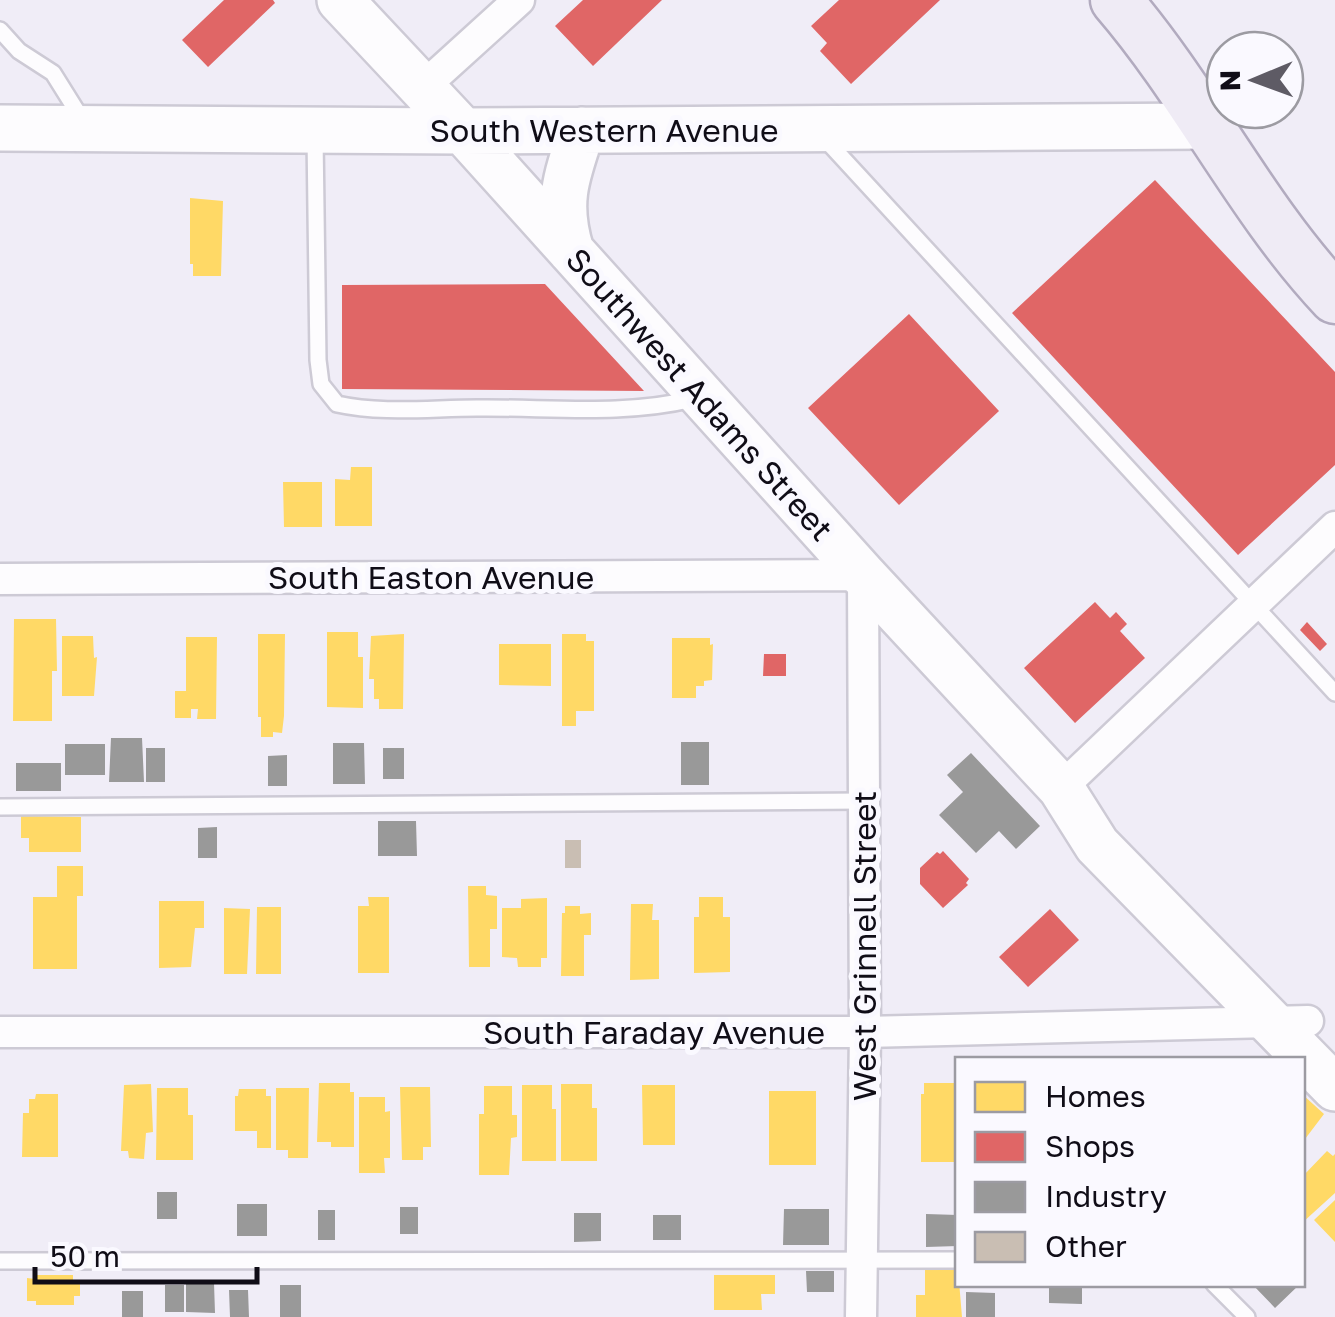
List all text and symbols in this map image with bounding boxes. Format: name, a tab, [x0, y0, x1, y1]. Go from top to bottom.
north arrow	[1205, 30, 1305, 130]
text: N	[1213, 70, 1246, 91]
street label: South Western Avenue	[430, 111, 778, 149]
street label: Southwest Adams Street	[559, 240, 841, 548]
street label: South Easton Avenue	[268, 558, 594, 596]
street label: West Grinnell Street	[845, 791, 883, 1101]
street label: South Faraday Avenue	[483, 1013, 825, 1051]
legend	[955, 1057, 1305, 1287]
text: Homes	[1045, 1078, 1146, 1114]
text: Shops	[1045, 1128, 1135, 1164]
text: Industry	[1045, 1178, 1167, 1214]
scale bar	[35, 1222, 258, 1284]
text: Other	[1045, 1228, 1127, 1264]
text: 50 m	[50, 1238, 120, 1274]

